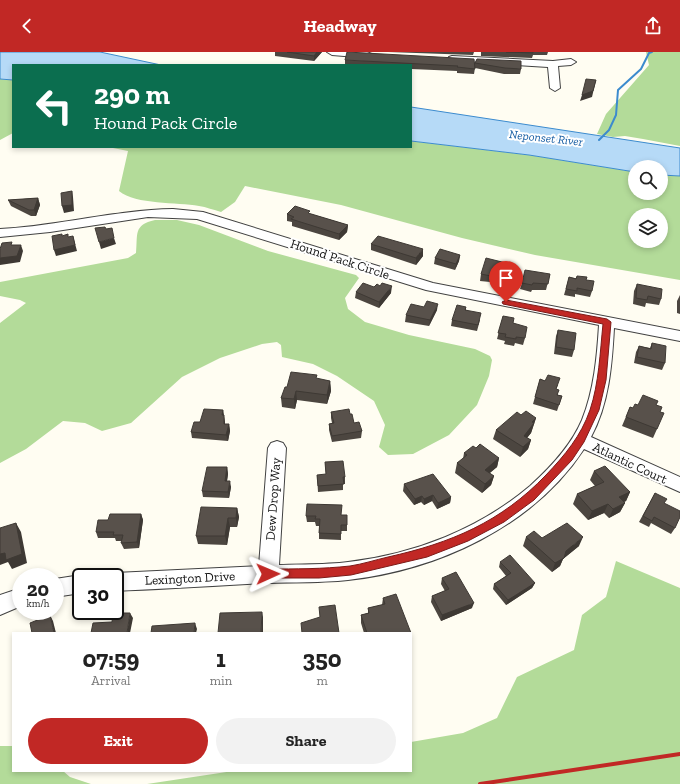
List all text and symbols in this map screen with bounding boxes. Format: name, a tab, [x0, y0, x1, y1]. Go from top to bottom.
icon: back	[16, 15, 38, 37]
text: Headway	[303, 15, 377, 37]
icon: share	[642, 15, 664, 37]
text: 290 m	[94, 78, 170, 111]
icon: left	[28, 80, 80, 132]
text: Hound Pack Circle	[94, 112, 237, 134]
water label: Neponset River	[508, 127, 584, 149]
map controls	[628, 160, 668, 248]
button: search	[628, 160, 668, 200]
button: layers	[628, 208, 668, 248]
street label: Hound Pack Circle	[288, 236, 392, 282]
pin	[489, 261, 523, 302]
icon: arrive	[495, 267, 517, 289]
street label: Atlantic Court	[590, 439, 670, 487]
street label: Dew Drop Way	[263, 457, 283, 541]
position arrow	[247, 553, 289, 595]
speed limit sign: 30	[72, 568, 124, 620]
street label: Lexington Drive	[144, 568, 236, 588]
text: 20	[27, 577, 49, 601]
text: km/h	[27, 598, 49, 610]
text: 07:59	[82, 644, 139, 673]
text: 1	[216, 644, 226, 673]
text: 350	[302, 644, 342, 673]
text: Arrival	[91, 673, 130, 688]
text: min	[210, 673, 232, 688]
text: m	[316, 673, 328, 688]
button: Exit	[28, 718, 208, 764]
button: Share	[216, 718, 396, 764]

